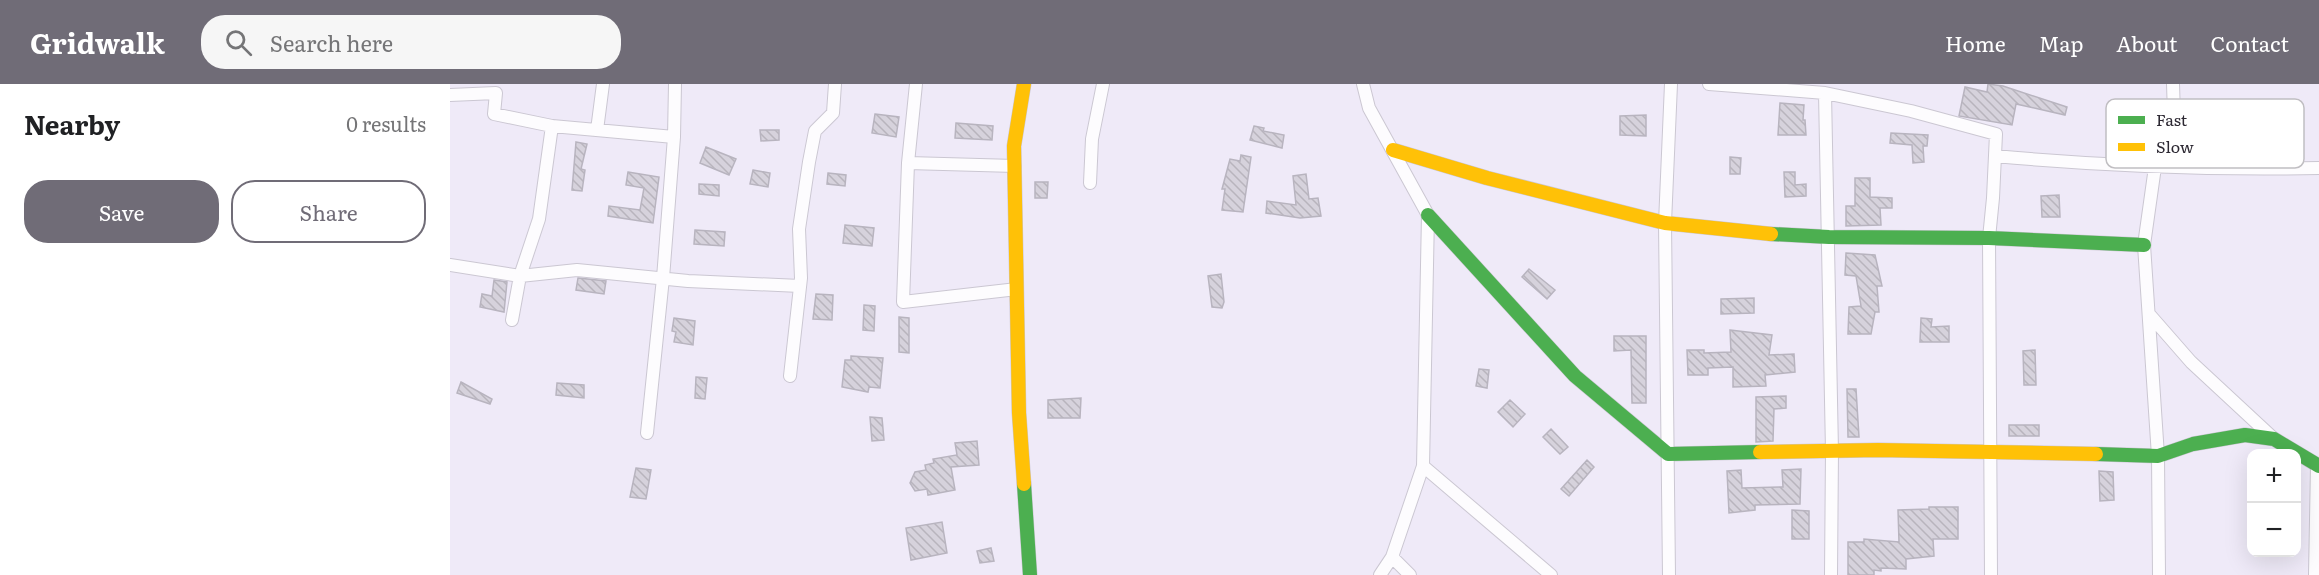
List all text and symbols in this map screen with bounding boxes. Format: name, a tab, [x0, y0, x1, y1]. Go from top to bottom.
search box	[201, 15, 621, 69]
text: Gridwalk	[30, 21, 165, 63]
icon: search	[222, 26, 255, 59]
text: Search here	[270, 26, 393, 59]
text: Home	[1945, 27, 2006, 58]
text: Map	[2039, 27, 2083, 58]
text: About	[2116, 27, 2178, 58]
text: Contact	[2211, 27, 2289, 58]
legend	[2106, 99, 2304, 168]
text: Nearby	[24, 104, 120, 143]
text: Fast	[2156, 107, 2188, 131]
text: 0 results	[346, 108, 426, 138]
text: Slow	[2156, 134, 2194, 158]
button: Save	[24, 180, 219, 243]
button: Share	[231, 180, 426, 243]
map controls	[2247, 449, 2301, 557]
button: +	[2247, 449, 2301, 503]
button: −	[2247, 503, 2301, 557]

